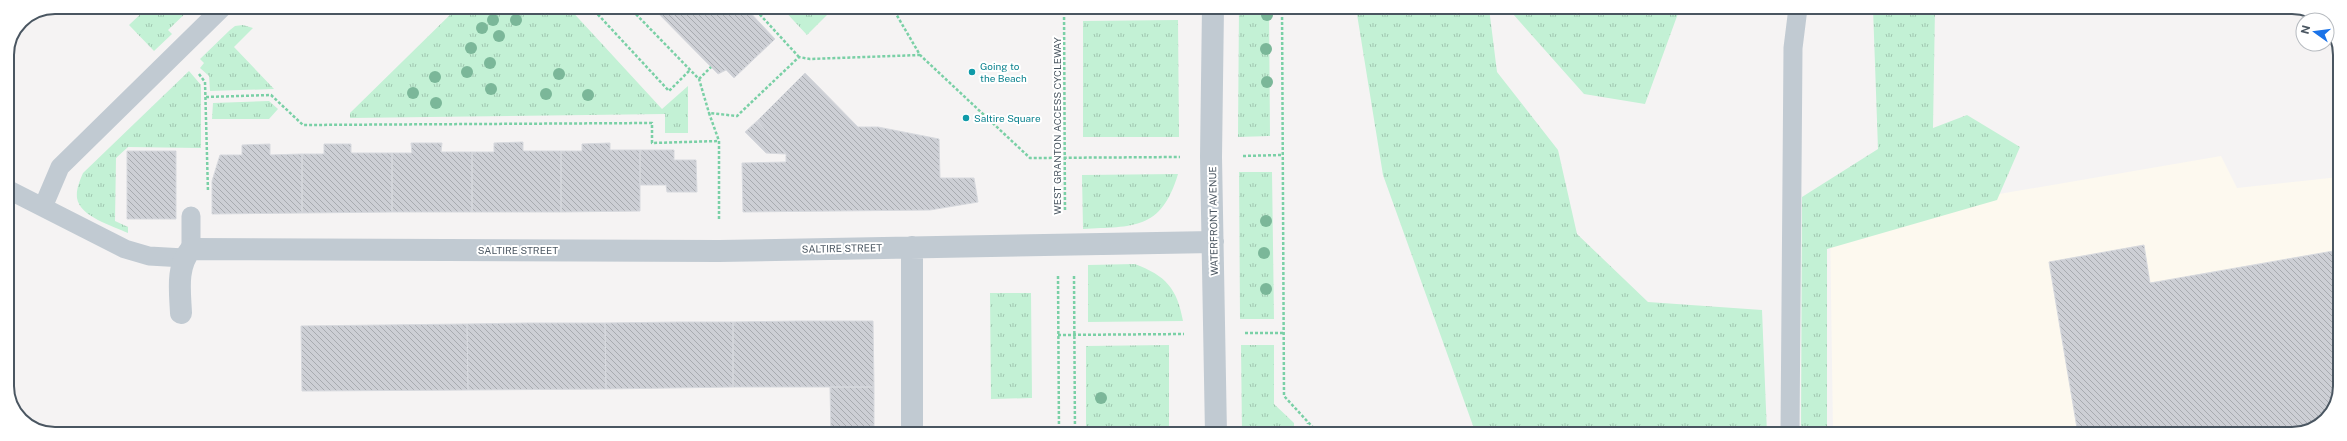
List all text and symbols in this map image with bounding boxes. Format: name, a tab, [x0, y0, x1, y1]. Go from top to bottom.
north arrow	[2295, 12, 2335, 52]
text: N	[2298, 24, 2312, 35]
street label: WEST GRANTON ACCESS CYCLEWAY	[1051, 37, 1063, 215]
place label: Going to the Beach	[980, 60, 1027, 84]
marker: Going to the Beach	[967, 67, 977, 77]
place label: Saltire Square	[974, 112, 1041, 124]
marker: Saltire Square	[961, 113, 971, 123]
street label: WATERFRONT AVENUE	[1206, 166, 1220, 276]
street label: SALTIRE STREET	[802, 241, 882, 255]
street label: SALTIRE STREET	[478, 244, 558, 256]

